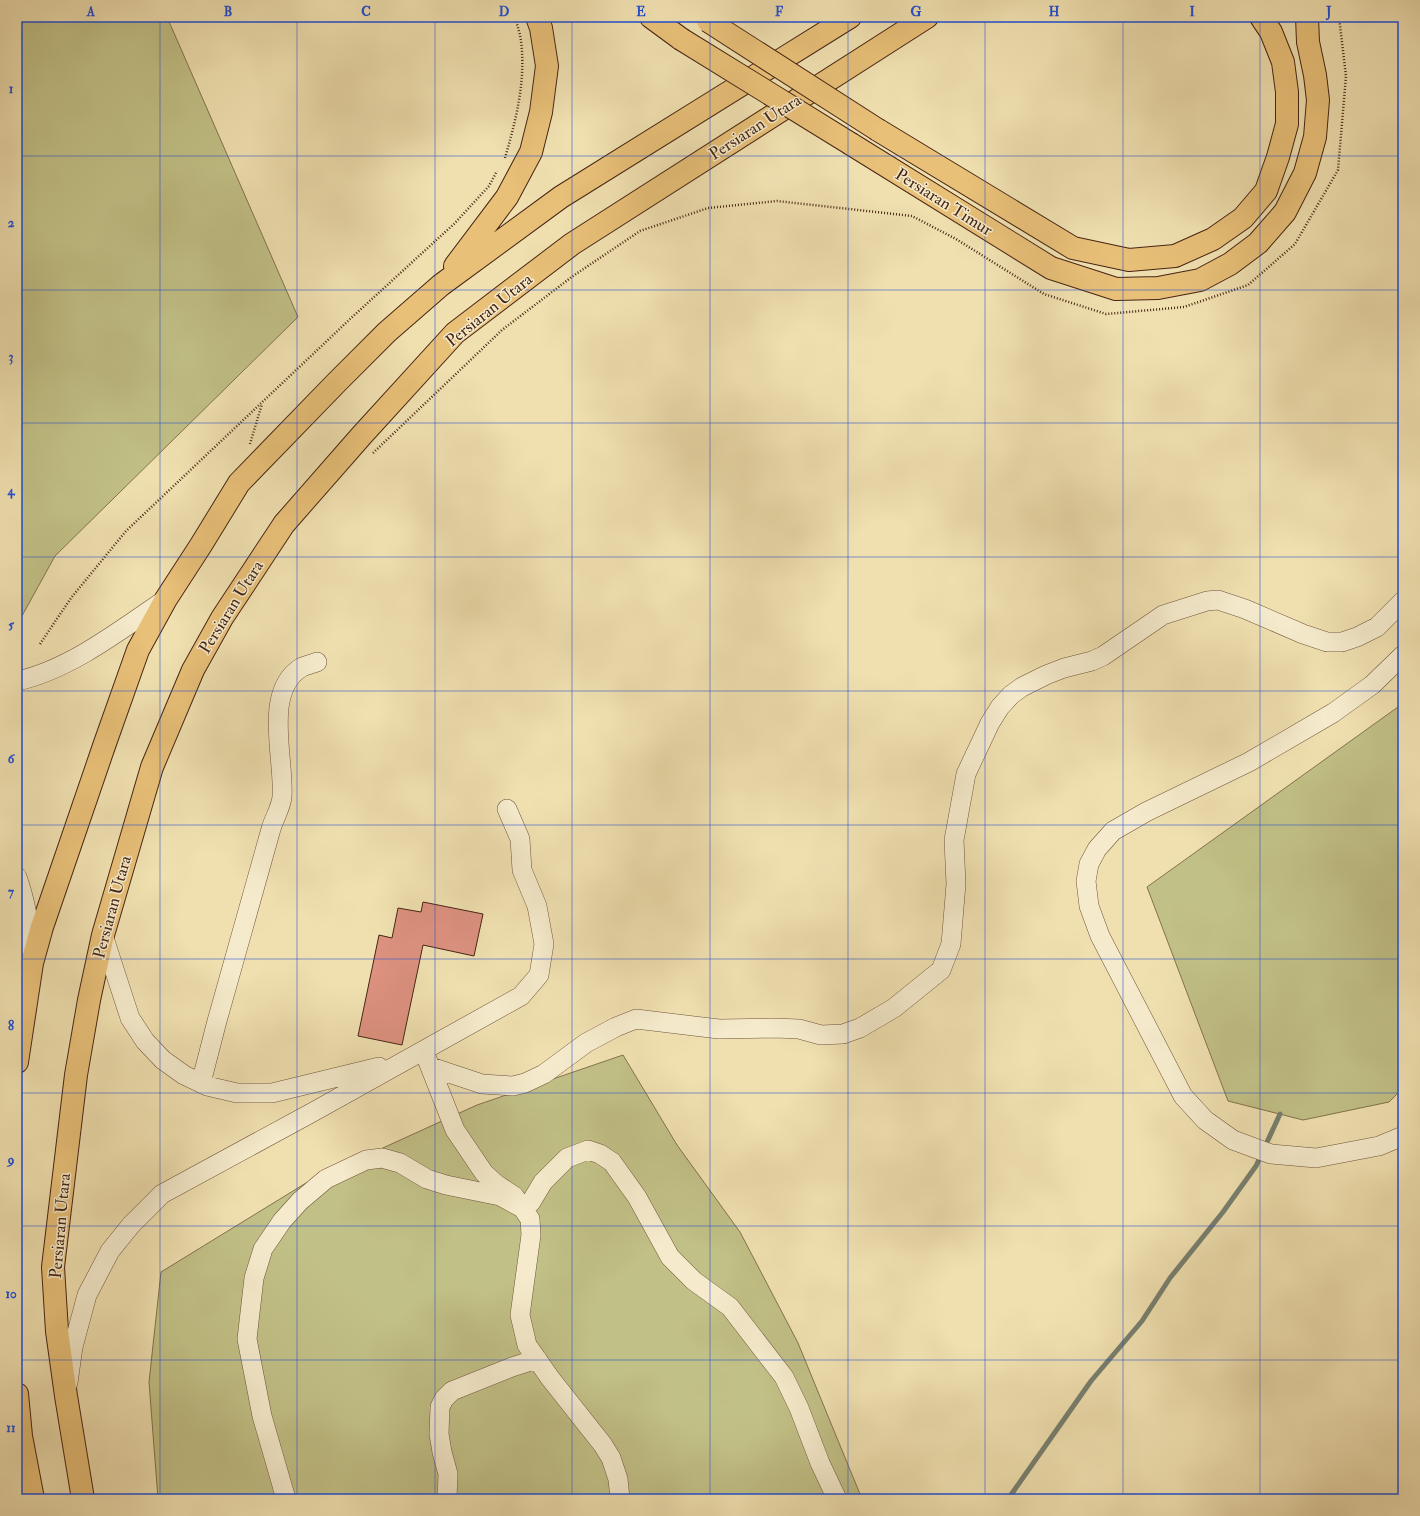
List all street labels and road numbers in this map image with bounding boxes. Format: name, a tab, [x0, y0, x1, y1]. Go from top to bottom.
street label: Persiaran Utara	[705, 89, 806, 165]
street label: Persiaran Timur	[891, 164, 997, 241]
street label: Persiaran Utara	[441, 268, 537, 351]
street label: Persiaran Utara	[194, 556, 268, 657]
street label: Persiaran Utara	[88, 852, 136, 961]
street label: Persiaran Utara	[45, 1171, 75, 1280]

